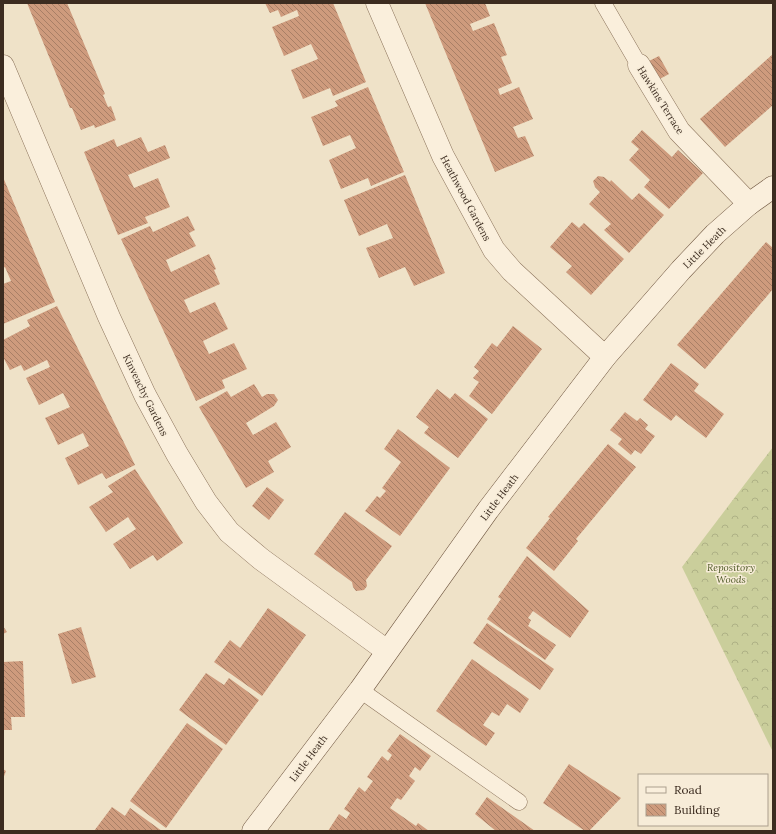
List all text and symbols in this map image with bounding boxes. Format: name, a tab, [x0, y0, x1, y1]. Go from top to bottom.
street label: Hawkins Terrace	[634, 64, 687, 137]
street label: Heathwood Gardens	[437, 153, 494, 244]
street label: Little Heath	[680, 223, 729, 272]
street label: Kinveachy Gardens	[120, 352, 171, 439]
street label: Little Heath	[478, 471, 521, 523]
park label: Repository Woods	[707, 561, 755, 586]
street label: Little Heath	[287, 732, 330, 784]
legend	[638, 774, 768, 826]
text: Road	[674, 782, 702, 797]
text: Building	[674, 802, 720, 817]

